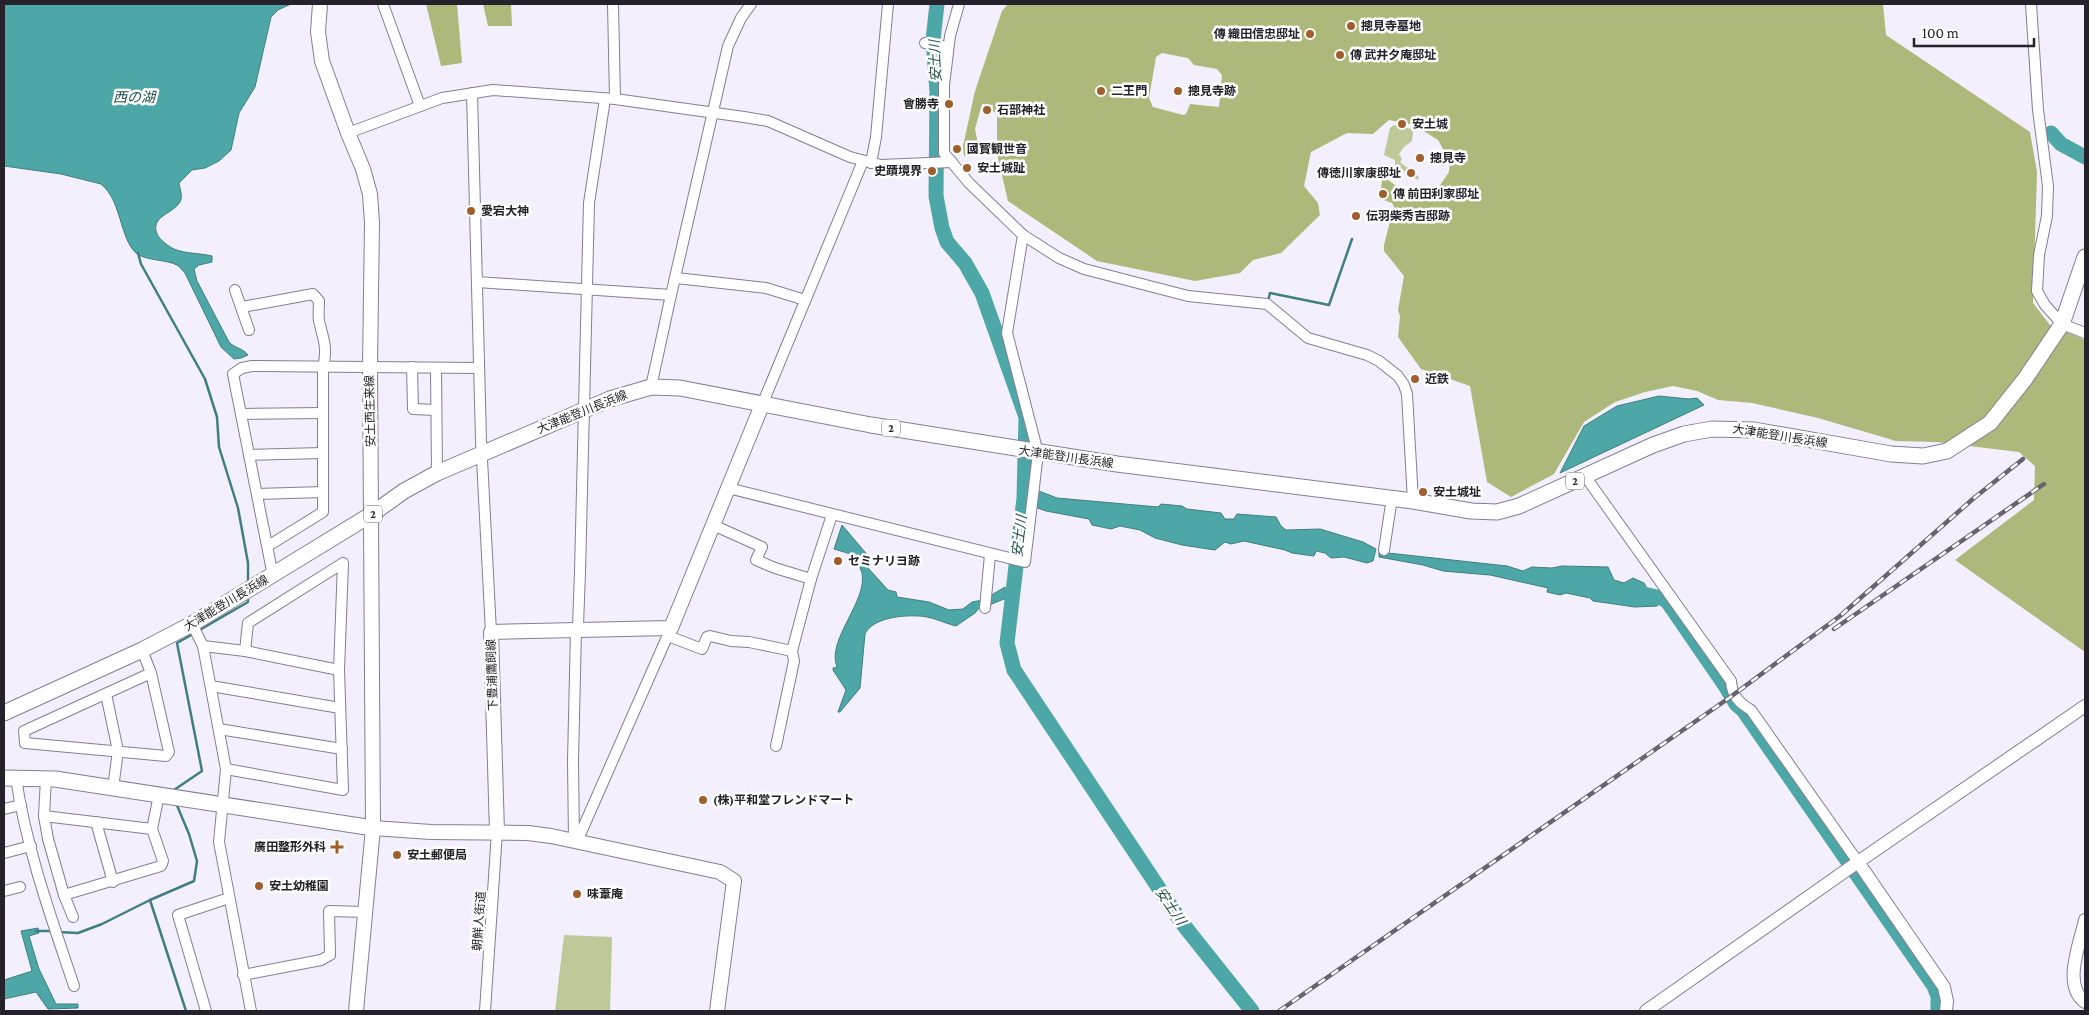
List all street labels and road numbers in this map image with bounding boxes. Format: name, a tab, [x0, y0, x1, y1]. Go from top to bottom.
street label: 安土西生来線	[362, 375, 378, 447]
street label: 大津能登川長浜線	[535, 388, 629, 436]
road number: 2	[882, 419, 900, 436]
street label: 大津能登川長浜線	[1731, 422, 1829, 450]
street label: 大津能登川長浜線	[1017, 443, 1115, 471]
road number: 2	[1566, 472, 1584, 490]
road number: 2	[364, 506, 382, 522]
street label: 大津能登川長浜線	[181, 572, 271, 634]
street label: 下豊浦鷹飼線	[484, 639, 500, 711]
street label: 朝鮮人街道	[470, 891, 488, 951]

